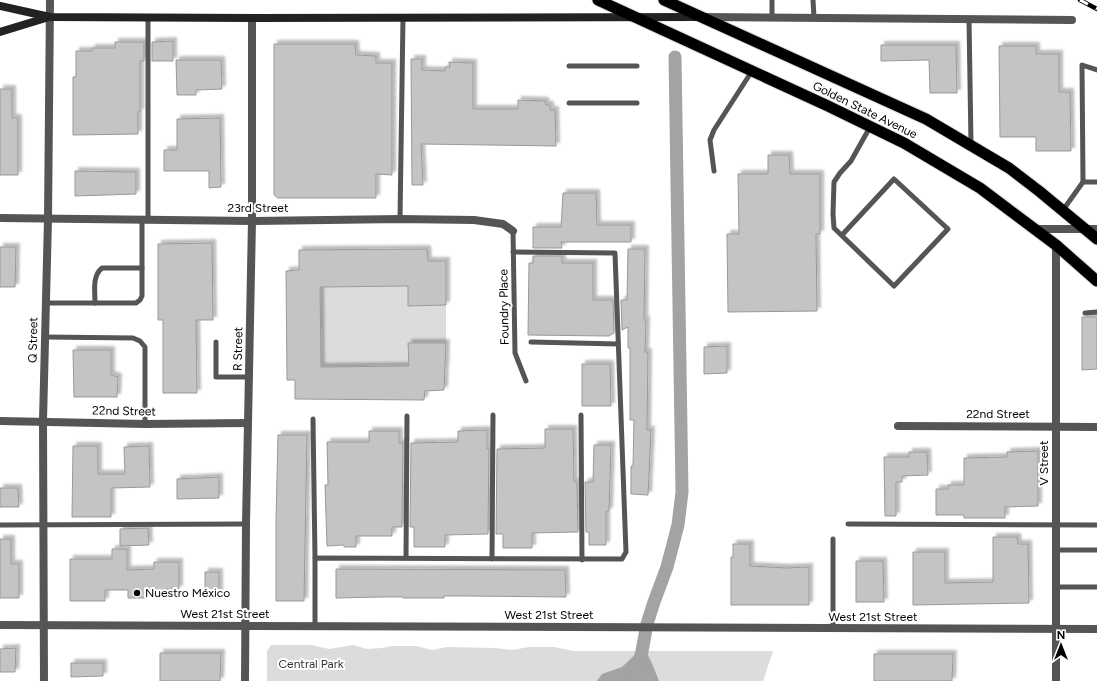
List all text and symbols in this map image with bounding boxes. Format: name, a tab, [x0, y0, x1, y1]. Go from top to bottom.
street label: Golden State Avenue	[810, 79, 920, 142]
street label: 23rd Street	[228, 201, 289, 215]
street label: Foundry Place	[496, 268, 512, 345]
street label: Q Street	[26, 316, 40, 363]
street label: R Street	[231, 326, 245, 371]
street label: 22nd Street	[92, 403, 156, 419]
street label: 22nd Street	[966, 407, 1030, 421]
street label: V Street	[1037, 440, 1051, 485]
place label: Nuestro México	[145, 586, 230, 600]
marker: Nuestro México	[132, 588, 142, 598]
street label: West 21st Street	[180, 607, 270, 621]
street label: West 21st Street	[504, 608, 594, 622]
street label: West 21st Street	[828, 610, 918, 624]
north arrow	[1041, 625, 1081, 665]
text: N	[1057, 629, 1065, 642]
park label: Central Park	[278, 657, 344, 671]

